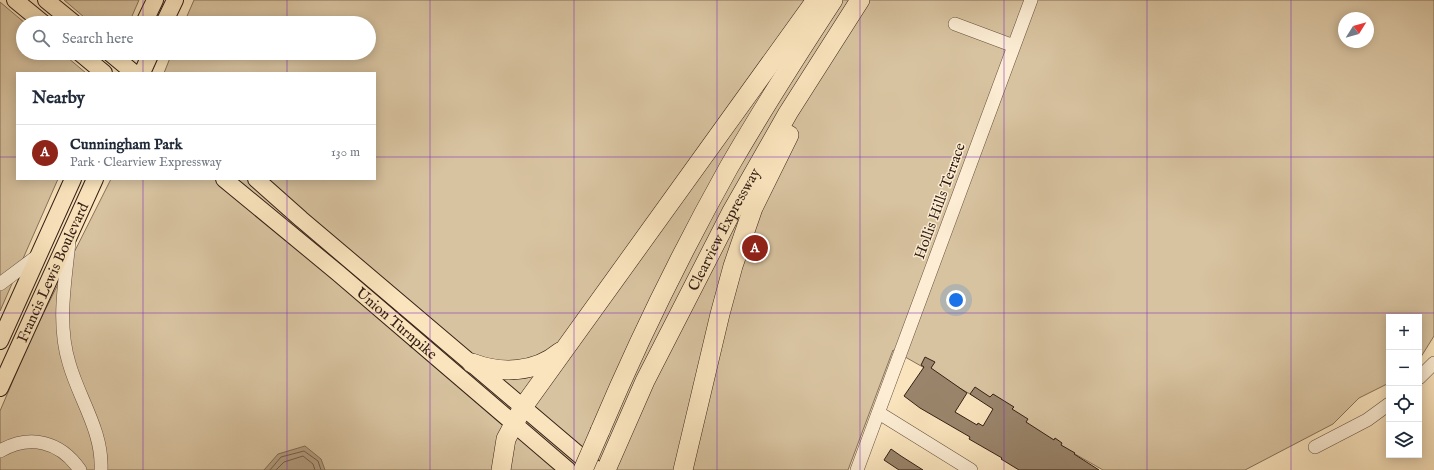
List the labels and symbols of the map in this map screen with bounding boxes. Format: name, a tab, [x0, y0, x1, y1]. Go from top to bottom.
north arrow	[1338, 12, 1374, 48]
street label: Hollis Hills Terrace	[910, 140, 970, 262]
street label: Clearview Expressway	[683, 164, 765, 294]
street label: Francis Lewis Boulevard	[12, 198, 93, 345]
pin: A	[742, 233, 768, 263]
street label: Union Turnpike	[352, 283, 441, 364]
your location	[946, 290, 966, 310]

